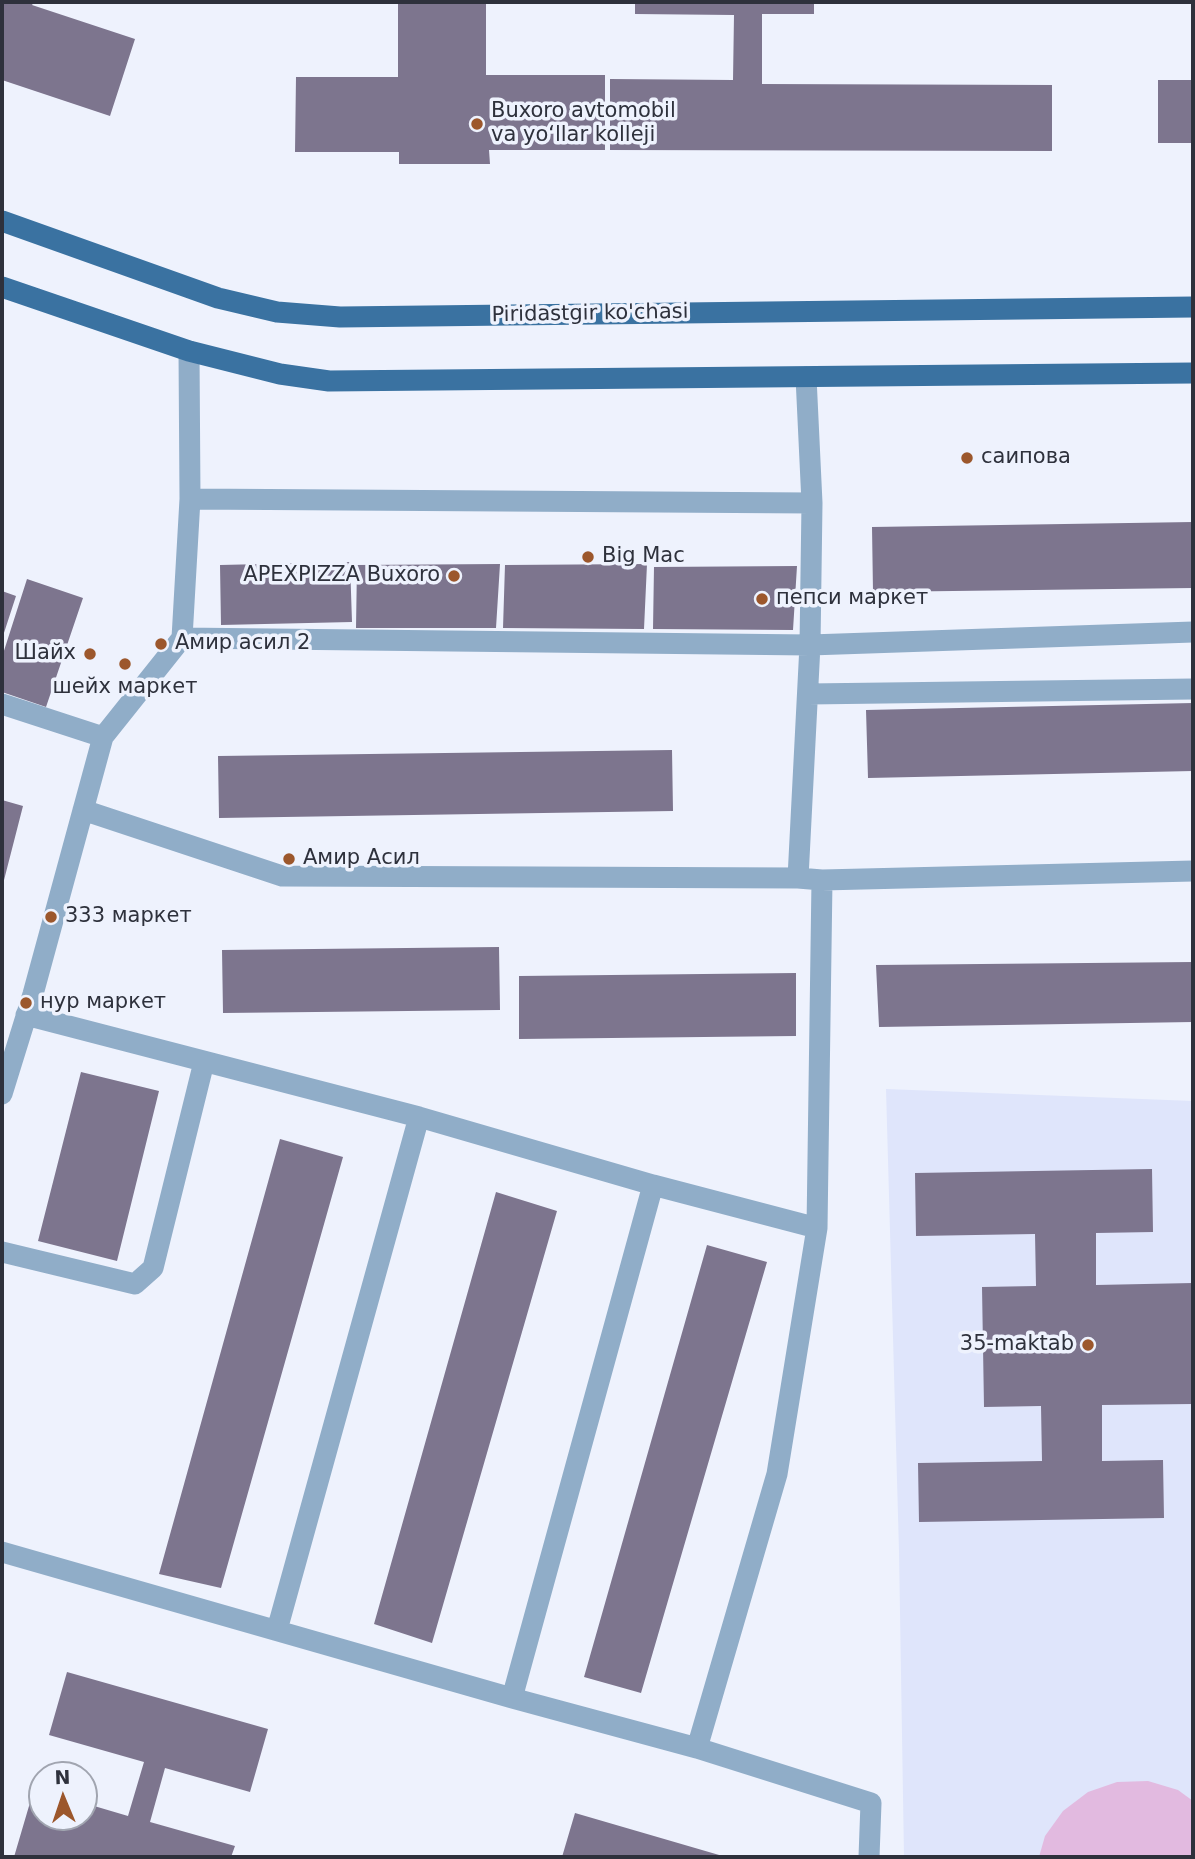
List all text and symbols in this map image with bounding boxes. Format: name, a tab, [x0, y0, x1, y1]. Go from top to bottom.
place label: Buxoro avtomobil va yo‘llar kolleji	[491, 99, 676, 149]
marker: Buxoro avtomobil va yo‘llar kolleji	[469, 116, 485, 132]
street label: Piridastgir ko'chasi	[491, 300, 689, 328]
place label: саипова	[981, 445, 1071, 471]
marker: саипова	[959, 450, 975, 466]
place label: Big Mac	[602, 544, 685, 570]
marker: Big Mac	[580, 549, 596, 565]
place label: APEXPIZZA Buxoro	[243, 563, 440, 589]
marker: APEXPIZZA Buxoro	[446, 568, 462, 584]
place label: пепси маркет	[776, 586, 928, 612]
marker: пепси маркет	[754, 591, 770, 607]
place label: Амир асил 2	[175, 631, 310, 657]
marker: Амир асил 2	[153, 636, 169, 652]
place label: Шайх	[15, 641, 76, 667]
marker: Шайх	[82, 646, 98, 662]
marker: шейх маркет	[117, 656, 133, 672]
place label: шейх маркет	[53, 675, 197, 701]
place label: Амир Асил	[303, 846, 420, 872]
marker: Амир Асил	[281, 851, 297, 867]
place label: 333 маркет	[65, 904, 192, 930]
marker: 333 маркет	[43, 909, 59, 925]
place label: нур маркет	[40, 990, 166, 1016]
marker: нур маркет	[18, 995, 34, 1011]
place label: 35-maktab	[960, 1332, 1074, 1358]
marker: 35-maktab	[1080, 1337, 1096, 1353]
north arrow	[28, 1761, 98, 1831]
text: N	[54, 1766, 71, 1788]

